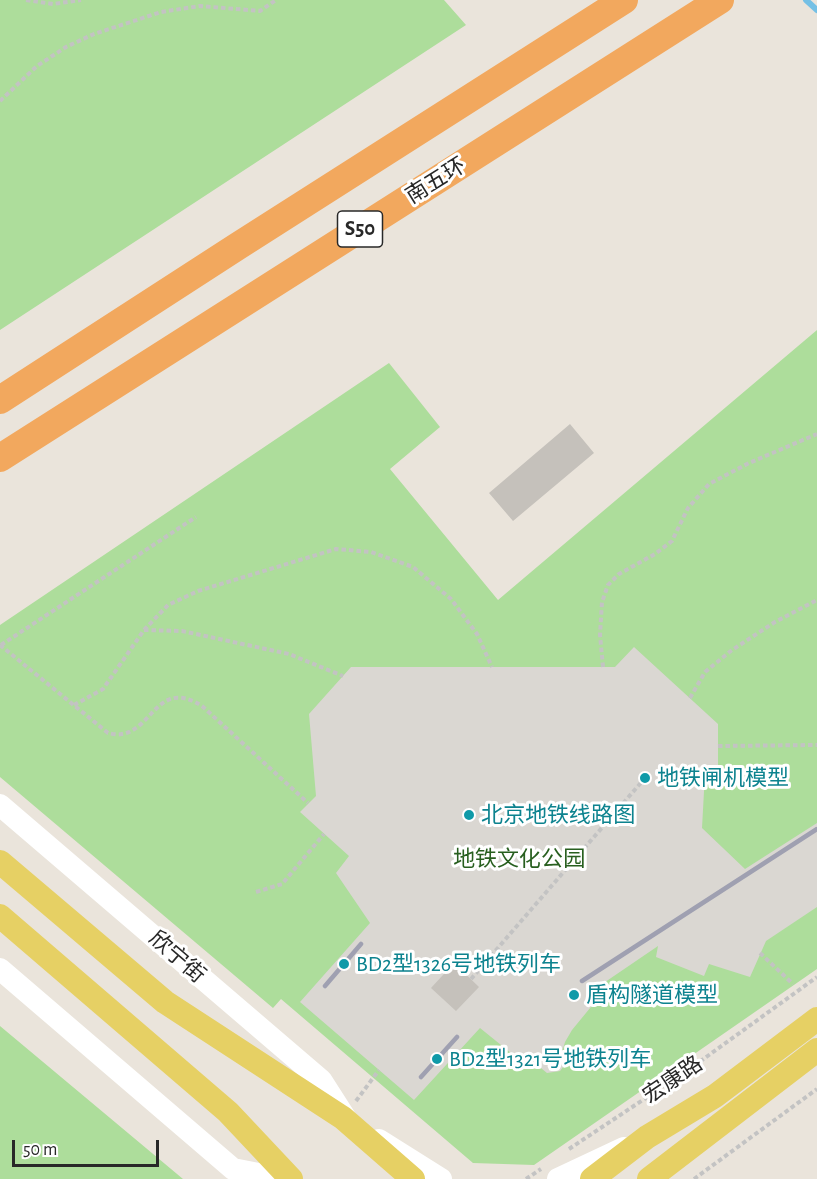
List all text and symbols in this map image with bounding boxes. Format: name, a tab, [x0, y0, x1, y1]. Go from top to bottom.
street label: 南五环	[401, 152, 471, 210]
road number: S50	[338, 211, 382, 247]
place label: 地铁闸机模型	[657, 765, 789, 791]
marker: 地铁闸机模型	[638, 771, 652, 785]
place label: 北京地铁线路图	[481, 802, 635, 828]
marker: 北京地铁线路图	[462, 808, 476, 822]
park label: 地铁文化公园	[453, 846, 585, 872]
street label: 欣宁街	[143, 925, 211, 989]
place label: BD2型1326号地铁列车	[356, 951, 561, 977]
marker: BD2型1326号地铁列车	[337, 957, 351, 971]
place label: 盾构隧道模型	[586, 982, 718, 1008]
marker: 盾构隧道模型	[567, 988, 581, 1002]
place label: BD2型1321号地铁列车	[449, 1046, 651, 1072]
street label: 宏康路	[638, 1051, 708, 1109]
marker: BD2型1321号地铁列车	[430, 1052, 444, 1066]
scale bar	[15, 1128, 162, 1166]
text: 50 m	[23, 1141, 57, 1159]

